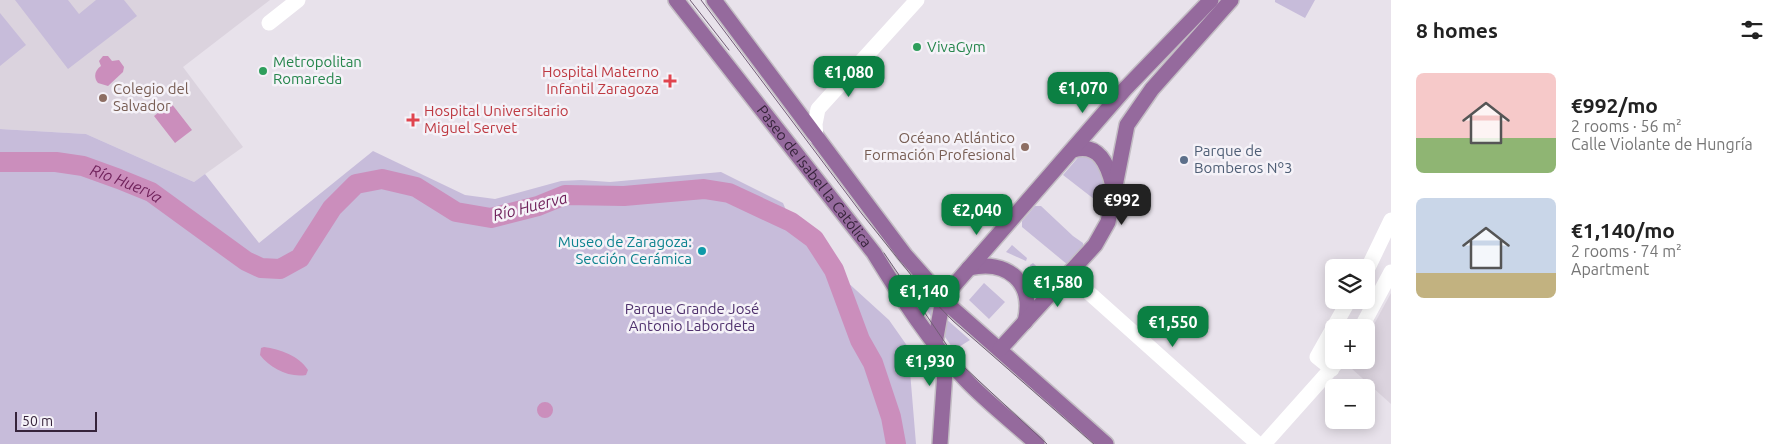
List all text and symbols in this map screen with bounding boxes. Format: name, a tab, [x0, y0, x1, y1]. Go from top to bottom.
icon: filters	[1738, 16, 1766, 44]
text: 8 homes	[1416, 18, 1498, 42]
place label: VivaGym	[927, 38, 986, 55]
marker: VivaGym	[911, 41, 923, 53]
place label: Metropolitan Romareda	[273, 53, 362, 87]
pin: €1,080	[808, 56, 890, 98]
place label: Hospital Materno Infantil Zaragoza	[542, 63, 659, 97]
text: €1,080	[824, 63, 874, 81]
marker: Metropolitan Romareda	[257, 65, 269, 77]
pin: €1,070	[1042, 72, 1124, 114]
marker: Hospital Materno Infantil Zaragoza	[663, 74, 677, 88]
text: €1,070	[1058, 79, 1108, 97]
place label: Colegio del Salvador	[113, 80, 189, 114]
marker: Colegio del Salvador	[97, 92, 109, 104]
icon: home	[1456, 93, 1516, 153]
text: €992/mo	[1571, 93, 1658, 117]
place label: Hospital Universitario Miguel Servet	[424, 102, 569, 136]
street label: Paseo de Isabel la Católica	[754, 102, 875, 250]
marker: Hospital Universitario Miguel Servet	[406, 113, 420, 127]
text: 2 rooms · 56 m²	[1571, 117, 1682, 135]
place label: Océano Atlántico Formación Profesional	[864, 129, 1015, 163]
text: Calle Violante de Hungría	[1571, 135, 1753, 153]
marker: Océano Atlántico Formación Profesional	[1019, 141, 1031, 153]
place label: Parque de Bomberos Nº3	[1194, 142, 1292, 176]
marker: Parque de Bomberos Nº3	[1178, 154, 1190, 166]
water label: Río Huerva	[88, 160, 166, 207]
pin: €992	[1092, 184, 1152, 226]
water label: Río Huerva	[491, 188, 569, 224]
text: €992	[1104, 191, 1140, 209]
pin: €2,040	[936, 194, 1018, 236]
text: €2,040	[952, 201, 1002, 219]
icon: home	[1456, 218, 1516, 278]
text: €1,140/mo	[1571, 218, 1675, 242]
place label: Museo de Zaragoza: Sección Cerámica	[558, 233, 692, 267]
text: 2 rooms · 74 m²	[1571, 242, 1682, 260]
marker: Museo de Zaragoza: Sección Cerámica	[696, 245, 708, 257]
map controls	[1325, 259, 1375, 429]
button: layers	[1325, 259, 1375, 309]
text: Apartment	[1571, 260, 1649, 278]
pin: €1,580	[1017, 266, 1099, 308]
text: €1,580	[1033, 273, 1083, 291]
pin: €1,140	[883, 274, 965, 317]
text: €1,140	[899, 282, 949, 300]
park label: Parque Grande José Antonio Labordeta	[625, 300, 759, 334]
pin: €1,550	[1132, 306, 1214, 348]
text: €1,550	[1148, 313, 1198, 331]
button: +	[1325, 319, 1375, 369]
pin: €1,930	[889, 344, 971, 387]
text: €1,930	[905, 352, 955, 370]
button: −	[1325, 379, 1375, 429]
scale bar	[15, 409, 98, 432]
text: 50 m	[22, 413, 53, 429]

